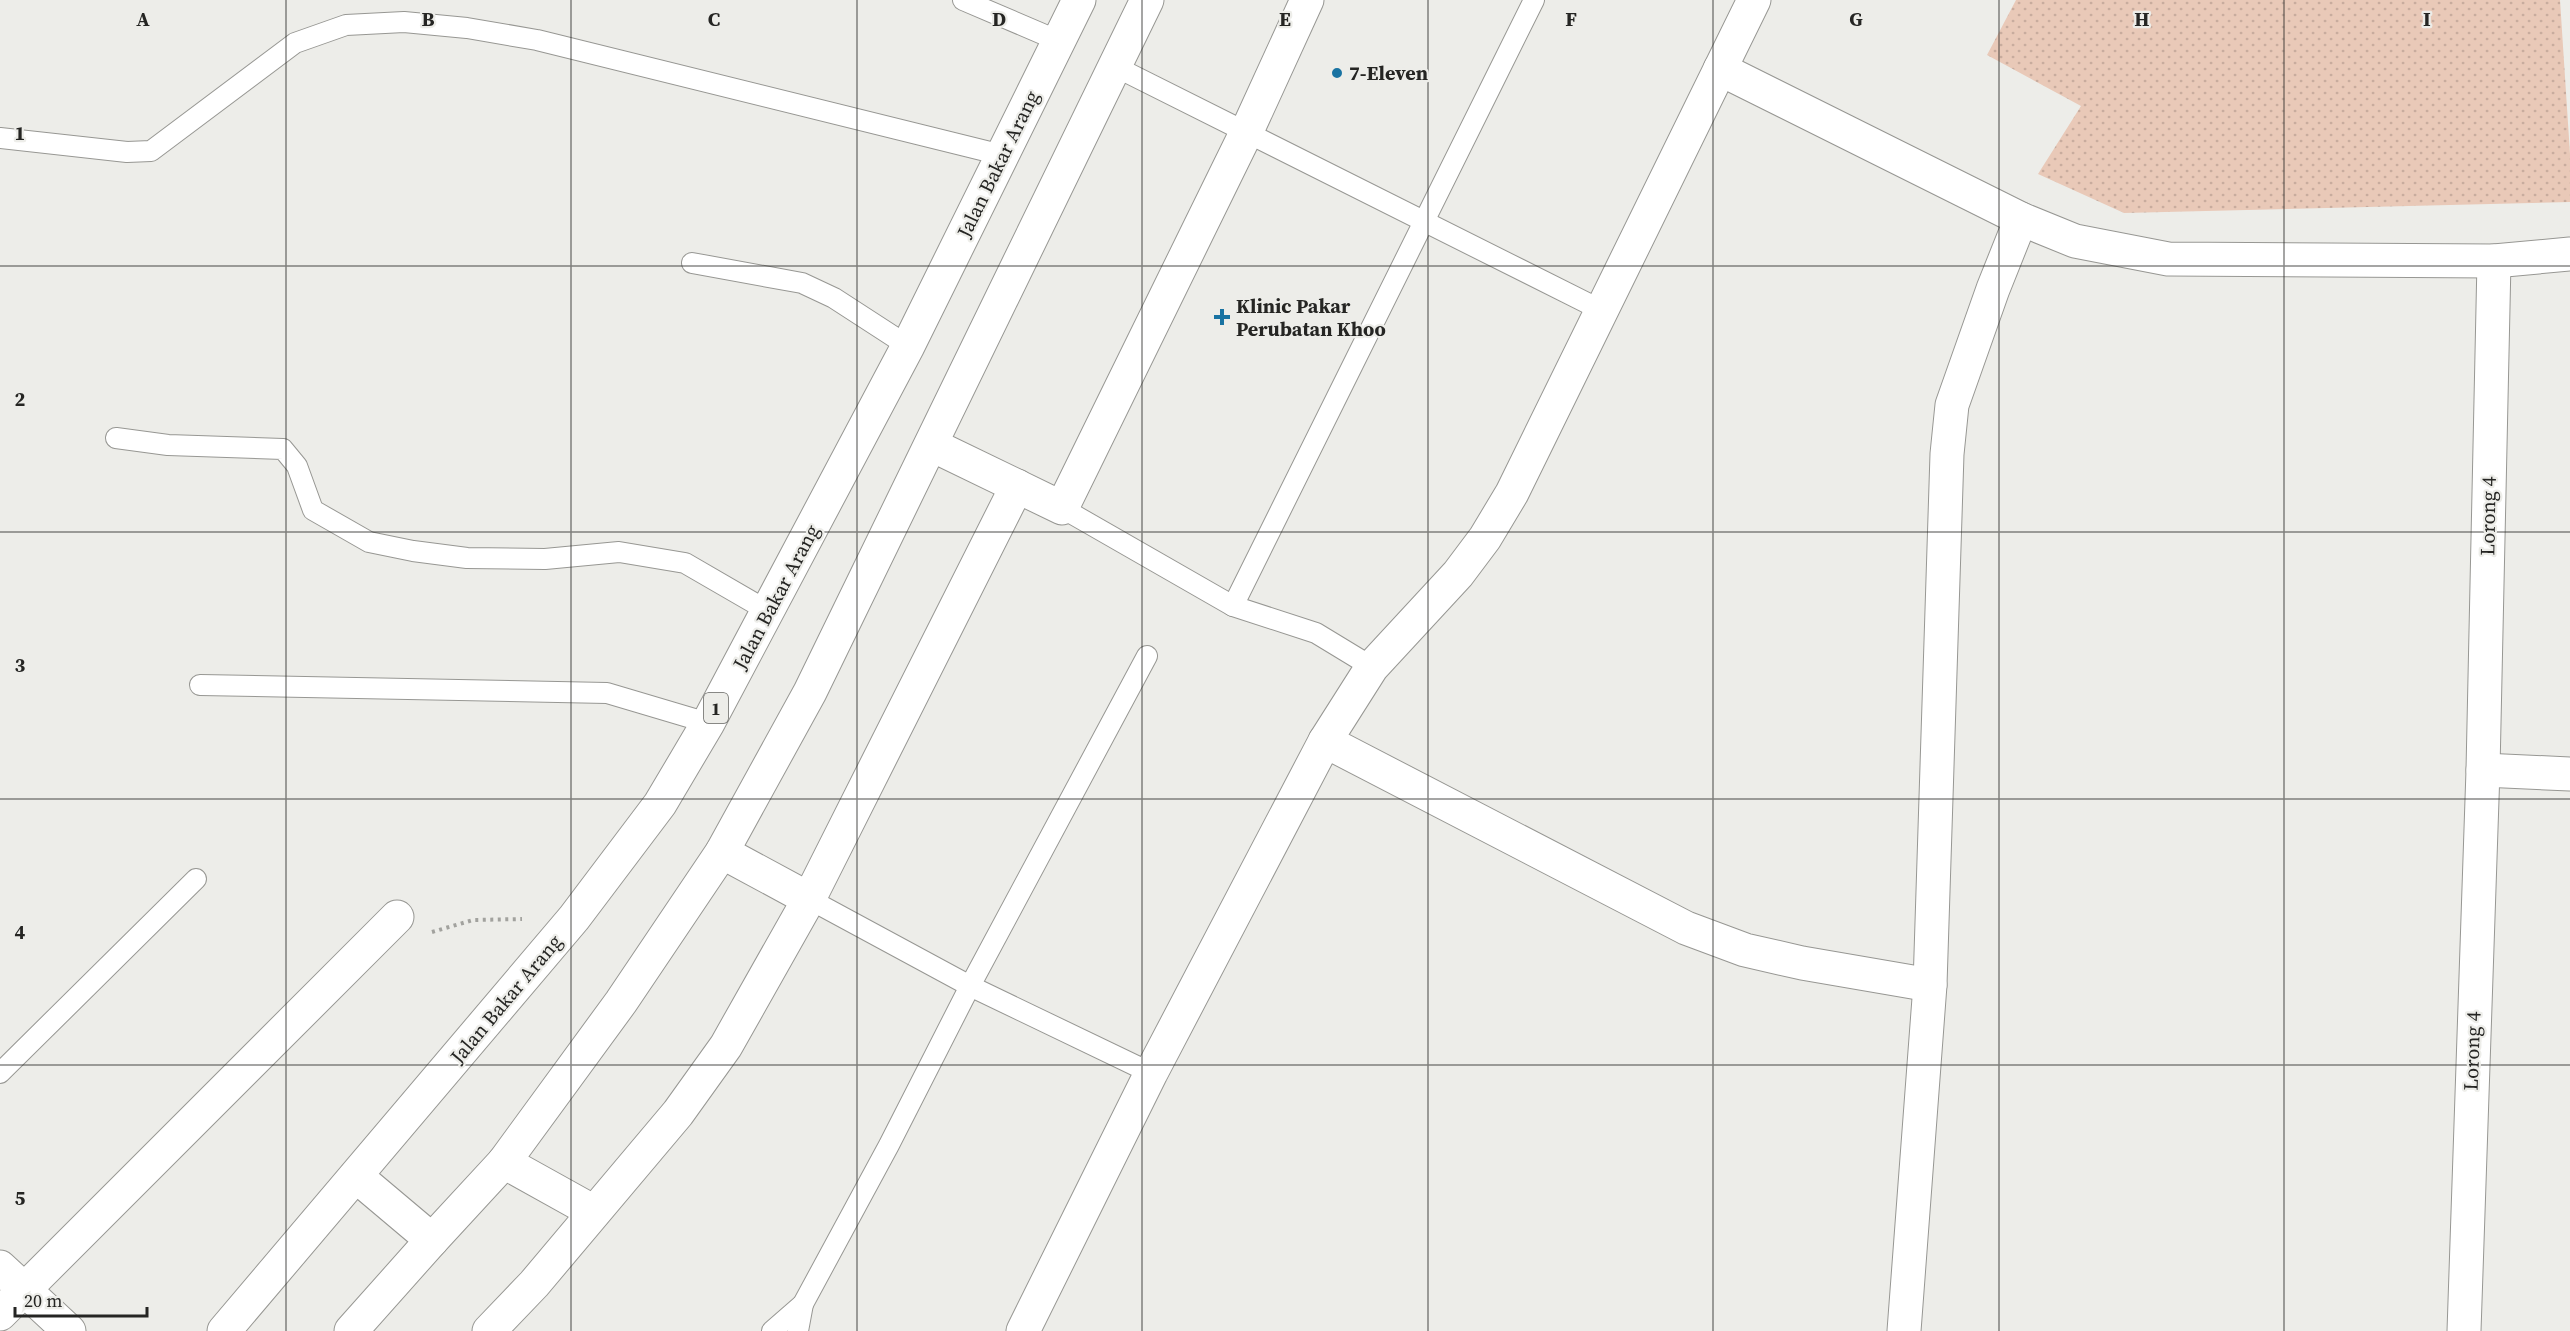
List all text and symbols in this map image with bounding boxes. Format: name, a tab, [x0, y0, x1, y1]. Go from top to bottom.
text: A	[136, 5, 150, 33]
text: B	[421, 5, 435, 33]
text: C	[708, 5, 720, 33]
text: D	[992, 5, 1006, 33]
text: E	[1279, 5, 1291, 33]
text: F	[1565, 5, 1577, 33]
text: G	[1849, 5, 1863, 33]
text: H	[2134, 5, 2150, 33]
text: I	[2423, 5, 2431, 33]
place label: 7-Eleven	[1349, 59, 1428, 87]
marker: 7-Eleven	[1330, 66, 1344, 80]
street label: Jalan Bakar Arang	[950, 86, 1046, 243]
text: 1	[15, 119, 25, 147]
place label: Klinic Pakar Perubatan Khoo	[1236, 292, 1386, 343]
marker: Klinic Pakar Perubatan Khoo	[1213, 308, 1231, 326]
text: 2	[15, 385, 26, 413]
street label: Lorong 4	[2473, 476, 2503, 556]
street label: Jalan Bakar Arang	[725, 519, 826, 675]
text: 3	[15, 651, 26, 679]
road number: 1	[704, 693, 728, 723]
text: 4	[15, 918, 26, 946]
street label: Jalan Bakar Arang	[443, 928, 568, 1070]
street label: Lorong 4	[2457, 1011, 2487, 1091]
text: 5	[15, 1184, 26, 1212]
scale bar	[15, 1280, 147, 1318]
text: 20 m	[24, 1288, 62, 1313]

